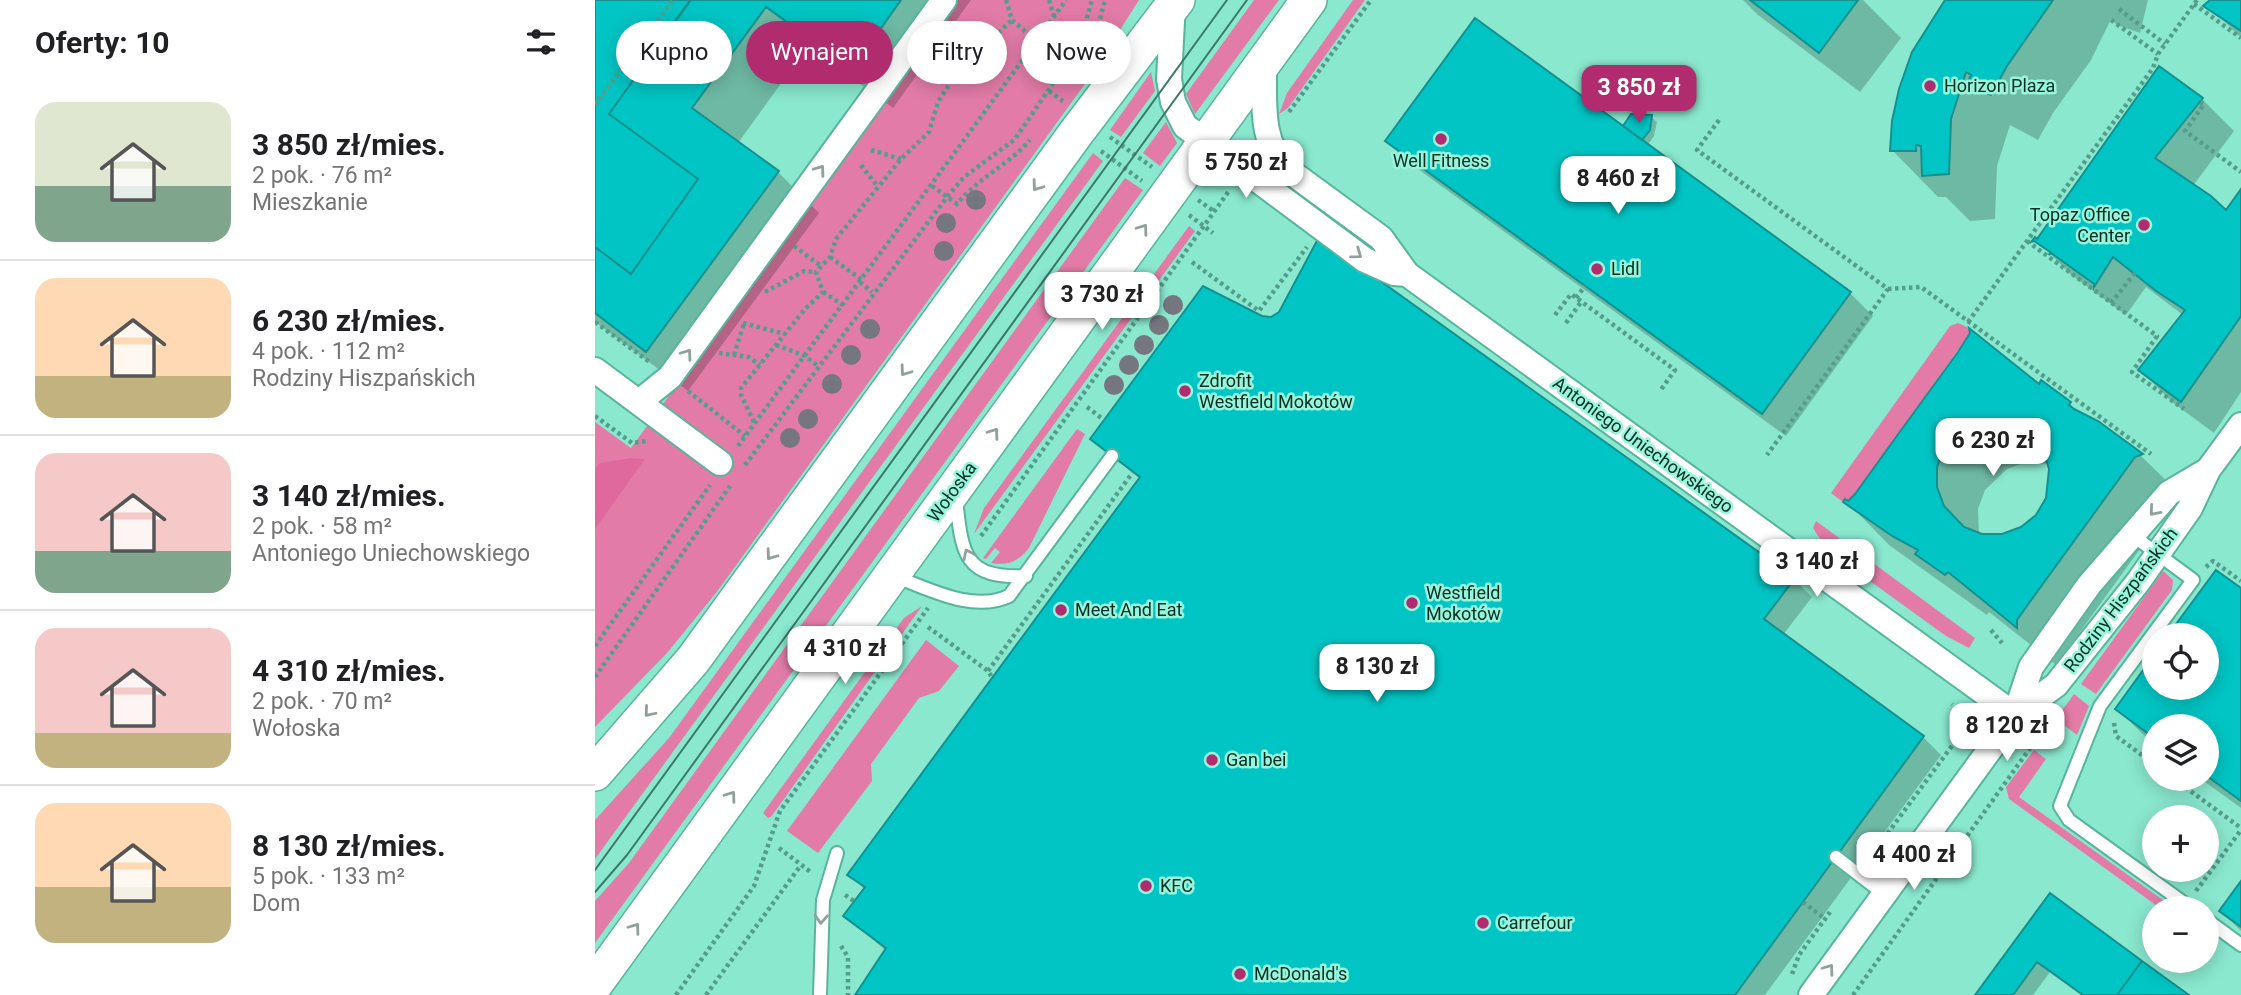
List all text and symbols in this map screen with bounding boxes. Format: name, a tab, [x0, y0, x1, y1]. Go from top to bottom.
chip: Kupno	[616, 21, 732, 84]
chip: Wynajem	[746, 21, 893, 84]
chip: Filtry	[907, 21, 1007, 84]
chip: Nowe	[1021, 21, 1131, 84]
icon: filters	[522, 23, 560, 61]
text: Oferty: 10	[35, 25, 170, 60]
pin: 3 850 zł	[1567, 66, 1711, 125]
text: 3 850 zł	[1598, 74, 1680, 101]
place label: Horizon Plaza	[1944, 75, 2055, 96]
marker: Horizon Plaza	[1922, 78, 1938, 94]
text: 3 850 zł/mies.	[252, 127, 446, 162]
icon: home	[91, 130, 175, 214]
marker: Well Fitness	[1433, 131, 1449, 147]
pin: 5 750 zł	[1174, 140, 1318, 200]
text: 5 750 zł	[1205, 149, 1287, 176]
place label: Well Fitness	[1393, 150, 1489, 171]
pin: 8 460 zł	[1546, 156, 1690, 216]
text: 2 pok. · 76 m²	[252, 162, 392, 189]
one-way arrow	[812, 165, 824, 178]
text: 8 460 zł	[1577, 165, 1659, 192]
one-way arrow	[1033, 178, 1046, 191]
text: Mieszkanie	[252, 189, 368, 216]
place label: Topaz Office Center	[2030, 204, 2130, 246]
marker: Topaz Office Center	[2136, 217, 2152, 233]
one-way arrow	[1134, 224, 1147, 237]
one-way arrow	[1349, 246, 1362, 258]
place label: Lidl	[1611, 258, 1640, 279]
marker: Lidl	[1589, 261, 1605, 277]
pin: 3 730 zł	[1030, 272, 1174, 332]
text: 3 730 zł	[1061, 281, 1143, 308]
text: 6 230 zł/mies.	[252, 303, 446, 338]
icon: home	[91, 306, 175, 390]
text: 4 pok. · 112 m²	[252, 338, 405, 365]
one-way arrow	[679, 349, 691, 362]
one-way arrow	[901, 363, 913, 376]
text: Rodziny Hiszpańskich	[252, 365, 476, 392]
place label: Zdrofit Westfield Mokotów	[1199, 370, 1353, 412]
street label: Antoniego Uniechowskiego	[1549, 372, 1738, 517]
marker: Zdrofit Westfield Mokotów	[1177, 383, 1193, 399]
pin: 6 230 zł	[1921, 419, 2065, 478]
text: 6 230 zł	[1952, 427, 2034, 454]
one-way arrow	[986, 428, 999, 441]
street label: Wołoska	[923, 457, 980, 526]
text: 3 140 zł/mies.	[252, 478, 446, 513]
icon: home	[91, 481, 175, 565]
one-way arrow	[2150, 502, 2162, 515]
text: 2 pok. · 58 m²	[252, 513, 392, 540]
street label: Rodziny Hiszpańskich	[2060, 523, 2182, 676]
text: Antoniego Uniechowskiego	[252, 540, 530, 567]
pin: 3 140 zł	[1745, 540, 1889, 599]
one-way arrow	[767, 547, 779, 560]
text: 3 140 zł	[1776, 548, 1858, 575]
one-way arrow	[963, 549, 976, 562]
place label: Westfield Mokotów	[1426, 582, 1501, 624]
marker: Westfield Mokotów	[1404, 595, 1420, 611]
place label: Meet And Eat	[1075, 599, 1182, 620]
marker: Meet And Eat	[1053, 602, 1069, 618]
map controls	[2142, 623, 2219, 973]
button: locate	[2142, 623, 2219, 700]
pin: 4 310 zł	[773, 626, 917, 686]
text: 4 310 zł	[804, 635, 886, 662]
pin: 8 130 zł	[1305, 644, 1449, 704]
text: 4 310 zł/mies.	[252, 653, 446, 688]
text: 8 130 zł	[1336, 653, 1418, 680]
icon: home	[91, 656, 175, 740]
text: 2 pok. · 70 m²	[252, 688, 392, 715]
one-way arrow	[645, 704, 657, 717]
pin: 8 120 zł	[1935, 704, 2079, 763]
text: 8 120 zł	[1966, 712, 2048, 739]
button: layers	[2142, 714, 2219, 791]
text: Wołoska	[252, 715, 341, 742]
place label: Gan bei	[1226, 749, 1287, 770]
marker: Gan bei	[1204, 752, 1220, 768]
one-way arrow	[722, 792, 735, 804]
button: +	[2142, 805, 2219, 882]
text: 8 130 zł/mies.	[252, 828, 446, 863]
icon: home	[91, 831, 175, 915]
pin: 4 400 zł	[1842, 832, 1986, 892]
text: 4 400 zł	[1873, 841, 1955, 868]
text: 5 pok. · 133 m²	[252, 863, 405, 890]
place label: KFC	[1160, 875, 1193, 896]
marker: KFC	[1138, 878, 1154, 894]
text: Dom	[252, 890, 300, 917]
button: −	[2142, 896, 2219, 973]
place label: Carrefour	[1497, 912, 1573, 933]
one-way arrow	[814, 913, 829, 924]
marker: Carrefour	[1475, 915, 1491, 931]
one-way arrow	[627, 924, 639, 936]
place label: McDonald's	[1254, 963, 1347, 984]
one-way arrow	[1821, 964, 1834, 977]
marker: McDonald's	[1232, 966, 1248, 982]

